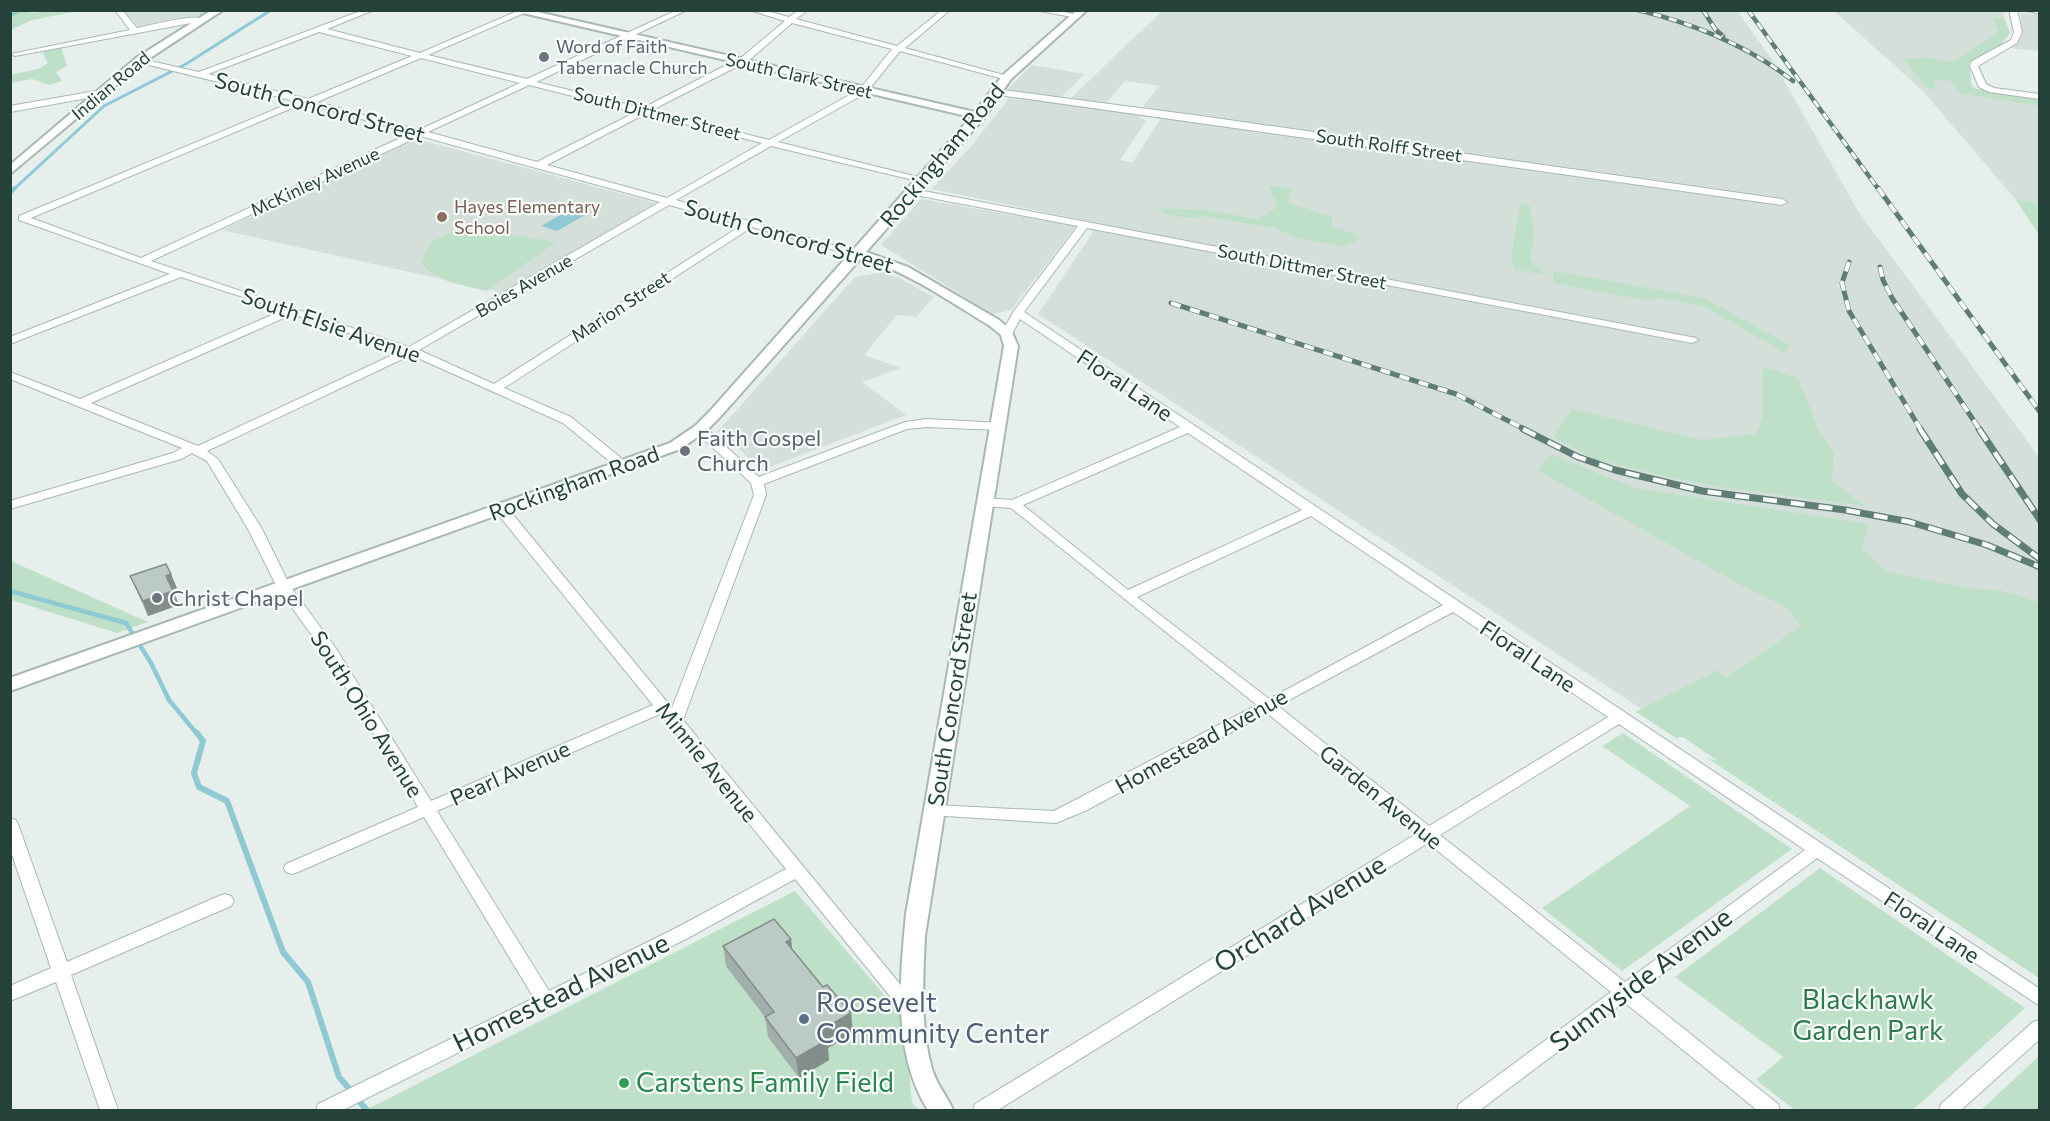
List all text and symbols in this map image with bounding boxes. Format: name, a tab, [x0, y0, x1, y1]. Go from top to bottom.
place label: Word of Faith Tabernacle Church	[556, 35, 708, 78]
street label: Indian Road	[67, 46, 154, 124]
street label: South Clark Street	[724, 47, 875, 103]
marker: Word of Faith Tabernacle Church	[537, 50, 551, 64]
street label: South Concord Street	[212, 65, 428, 148]
street label: Rockingham Road	[874, 77, 1010, 232]
street label: South Dittmer Street	[571, 82, 743, 144]
street label: South Rolff Street	[1315, 124, 1464, 166]
street label: McKinley Avenue	[247, 142, 383, 221]
street label: South Concord Street	[681, 193, 897, 278]
place label: Hayes Elementary School	[454, 195, 600, 238]
marker: Hayes Elementary School	[435, 210, 449, 224]
street label: South Dittmer Street	[1216, 239, 1389, 293]
street label: Boies Avenue	[471, 249, 576, 322]
street label: Marion Street	[567, 266, 674, 346]
street label: South Elsie Avenue	[238, 281, 424, 368]
street label: Floral Lane	[1072, 343, 1178, 426]
place label: Faith Gospel Church	[697, 424, 821, 476]
street label: Rockingham Road	[485, 439, 663, 526]
marker: Faith Gospel Church	[678, 444, 692, 458]
place label: Christ Chapel	[169, 584, 304, 611]
street label: South Concord Street	[921, 590, 982, 808]
marker: Christ Chapel	[150, 591, 164, 605]
street label: Floral Lane	[1475, 614, 1581, 697]
street label: South Ohio Avenue	[305, 626, 430, 802]
street label: Homestead Avenue	[1110, 682, 1292, 799]
street label: Minnie Avenue	[651, 696, 764, 827]
street label: Pearl Avenue	[446, 734, 574, 811]
street label: Garden Avenue	[1314, 739, 1448, 854]
street label: Orchard Avenue	[1207, 847, 1391, 979]
street label: Floral Lane	[1879, 885, 1985, 968]
street label: Sunnyside Avenue	[1542, 900, 1738, 1058]
street label: Homestead Avenue	[447, 925, 674, 1058]
park label: Blackhawk Garden Park	[1792, 982, 1944, 1046]
place label: Roosevelt Community Center	[816, 985, 1050, 1049]
marker: Roosevelt Community Center	[797, 1012, 811, 1026]
place label: Carstens Family Field	[636, 1065, 894, 1098]
marker: Carstens Family Field	[617, 1076, 631, 1090]

